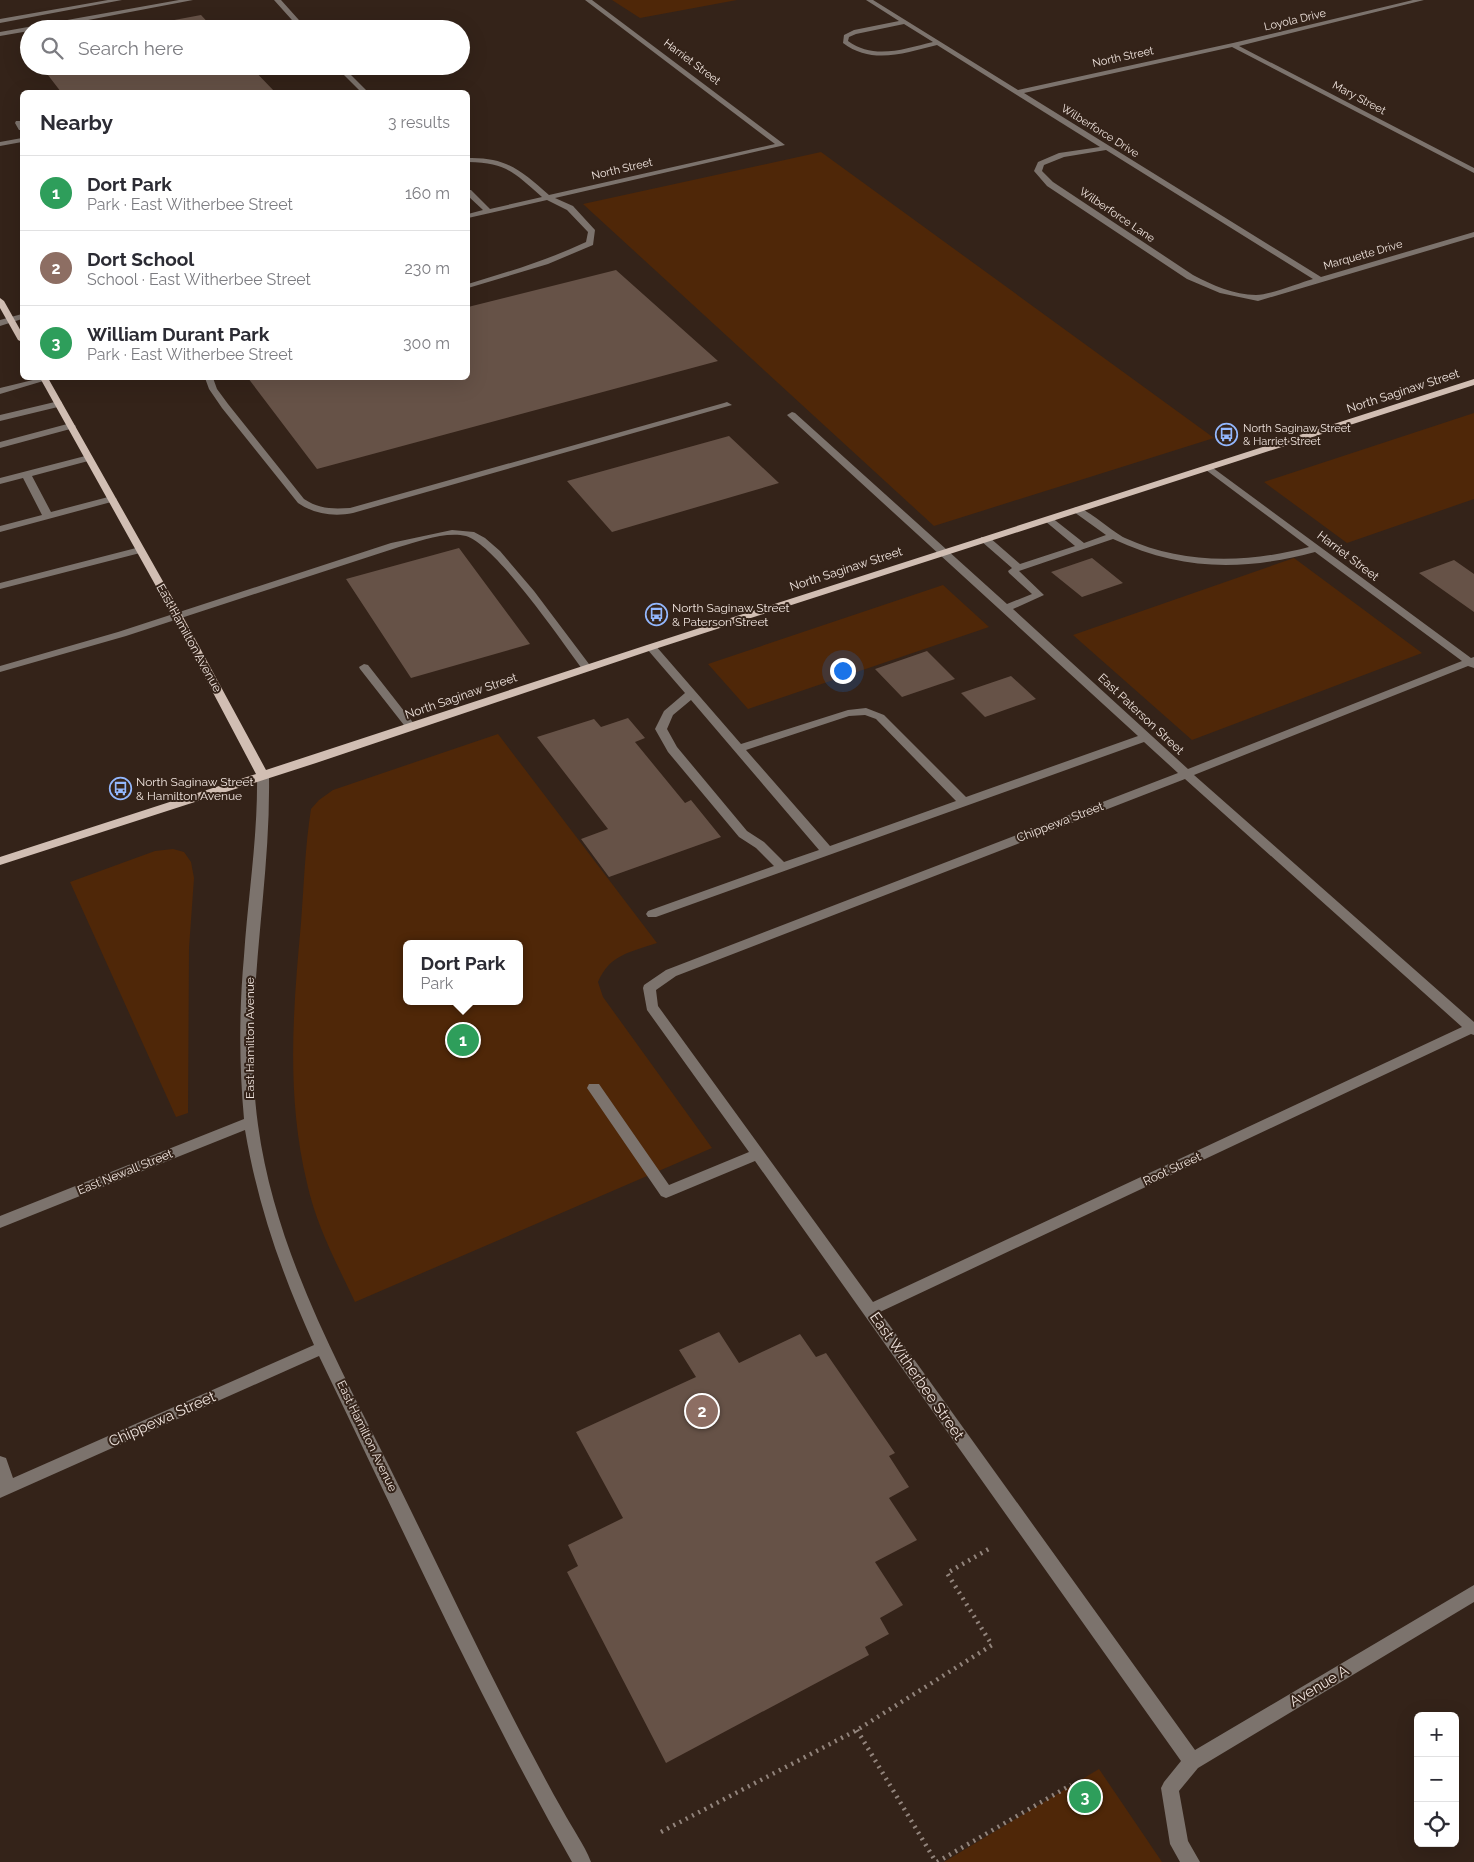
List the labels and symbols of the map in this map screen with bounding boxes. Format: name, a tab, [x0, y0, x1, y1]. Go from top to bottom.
street label: Loyola Drive	[1263, 6, 1328, 33]
street label: Harriet Street	[661, 36, 723, 88]
street label: North Street	[1091, 44, 1155, 70]
street label: Mary Street	[1330, 79, 1388, 118]
street label: Wilberforce Drive	[1059, 102, 1142, 160]
street label: North Street	[590, 156, 654, 182]
street label: Wilberforce Lane	[1077, 185, 1158, 245]
street label: Marquette Drive	[1322, 237, 1405, 273]
street label: North Saginaw Street	[1345, 366, 1461, 416]
bus stop icon: North Saginaw Street & Harriet Street	[1215, 422, 1239, 446]
place label: North Saginaw Street & Harriet Street	[1243, 422, 1351, 448]
street label: Harriet Street	[1314, 528, 1382, 584]
street label: North Saginaw Street	[788, 544, 904, 594]
street label: East Hamilton Avenue	[153, 581, 225, 695]
place label: North Saginaw Street & Paterson Street	[672, 601, 790, 629]
bus stop icon: North Saginaw Street & Paterson Street	[644, 603, 668, 627]
your location	[830, 658, 856, 684]
street label: North Saginaw Street	[403, 670, 519, 722]
street label: East Paterson Street	[1095, 671, 1187, 757]
place label: North Saginaw Street & Hamilton Avenue	[136, 775, 254, 803]
bus stop icon: North Saginaw Street & Hamilton Avenue	[108, 777, 132, 801]
street label: Chippewa Street	[1015, 799, 1105, 845]
street label: East Hamilton Avenue	[243, 977, 257, 1099]
pin: 1	[447, 1021, 479, 1059]
street label: East Newall Street	[75, 1147, 175, 1197]
street label: Root Street	[1141, 1150, 1203, 1188]
street label: East Witherbee Street	[866, 1309, 968, 1443]
street label: East Hamilton Avenue	[334, 1378, 400, 1494]
street label: Chippewa Street	[106, 1387, 218, 1451]
pin: 2	[686, 1392, 718, 1430]
street label: Avenue A	[1286, 1661, 1352, 1711]
pin: 3	[1069, 1778, 1101, 1816]

